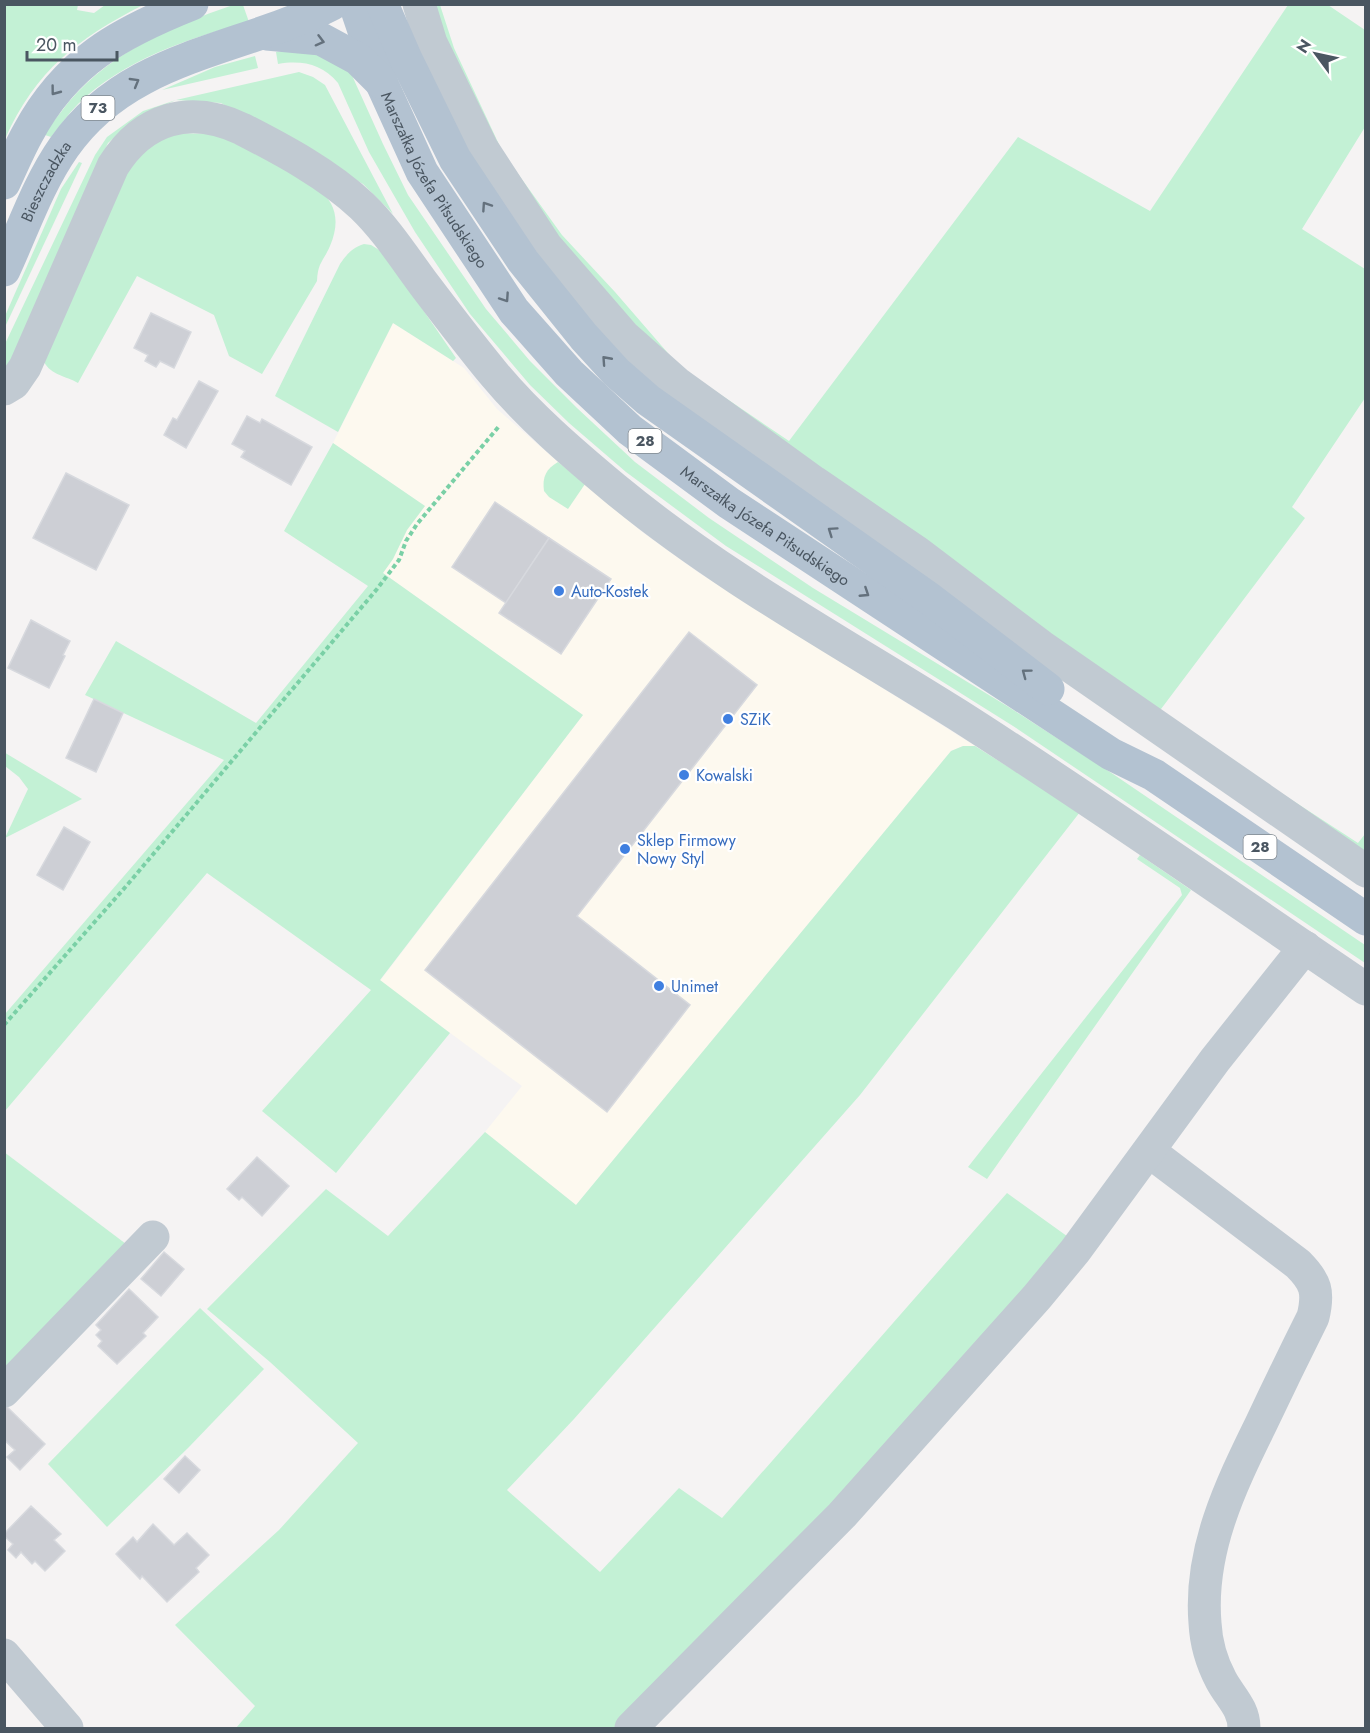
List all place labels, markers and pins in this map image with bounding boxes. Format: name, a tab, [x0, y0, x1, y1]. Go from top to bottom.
place label: Auto-Kostek	[571, 580, 649, 603]
marker: Auto-Kostek	[552, 584, 566, 598]
place label: SZiK	[740, 708, 771, 731]
marker: SZiK	[721, 712, 735, 726]
place label: Kowalski	[696, 764, 753, 787]
marker: Kowalski	[677, 768, 691, 782]
place label: Sklep Firmowy Nowy Styl	[637, 829, 737, 870]
marker: Sklep Firmowy Nowy Styl	[618, 842, 632, 856]
place label: Unimet	[671, 975, 718, 998]
marker: Unimet	[652, 979, 666, 993]

